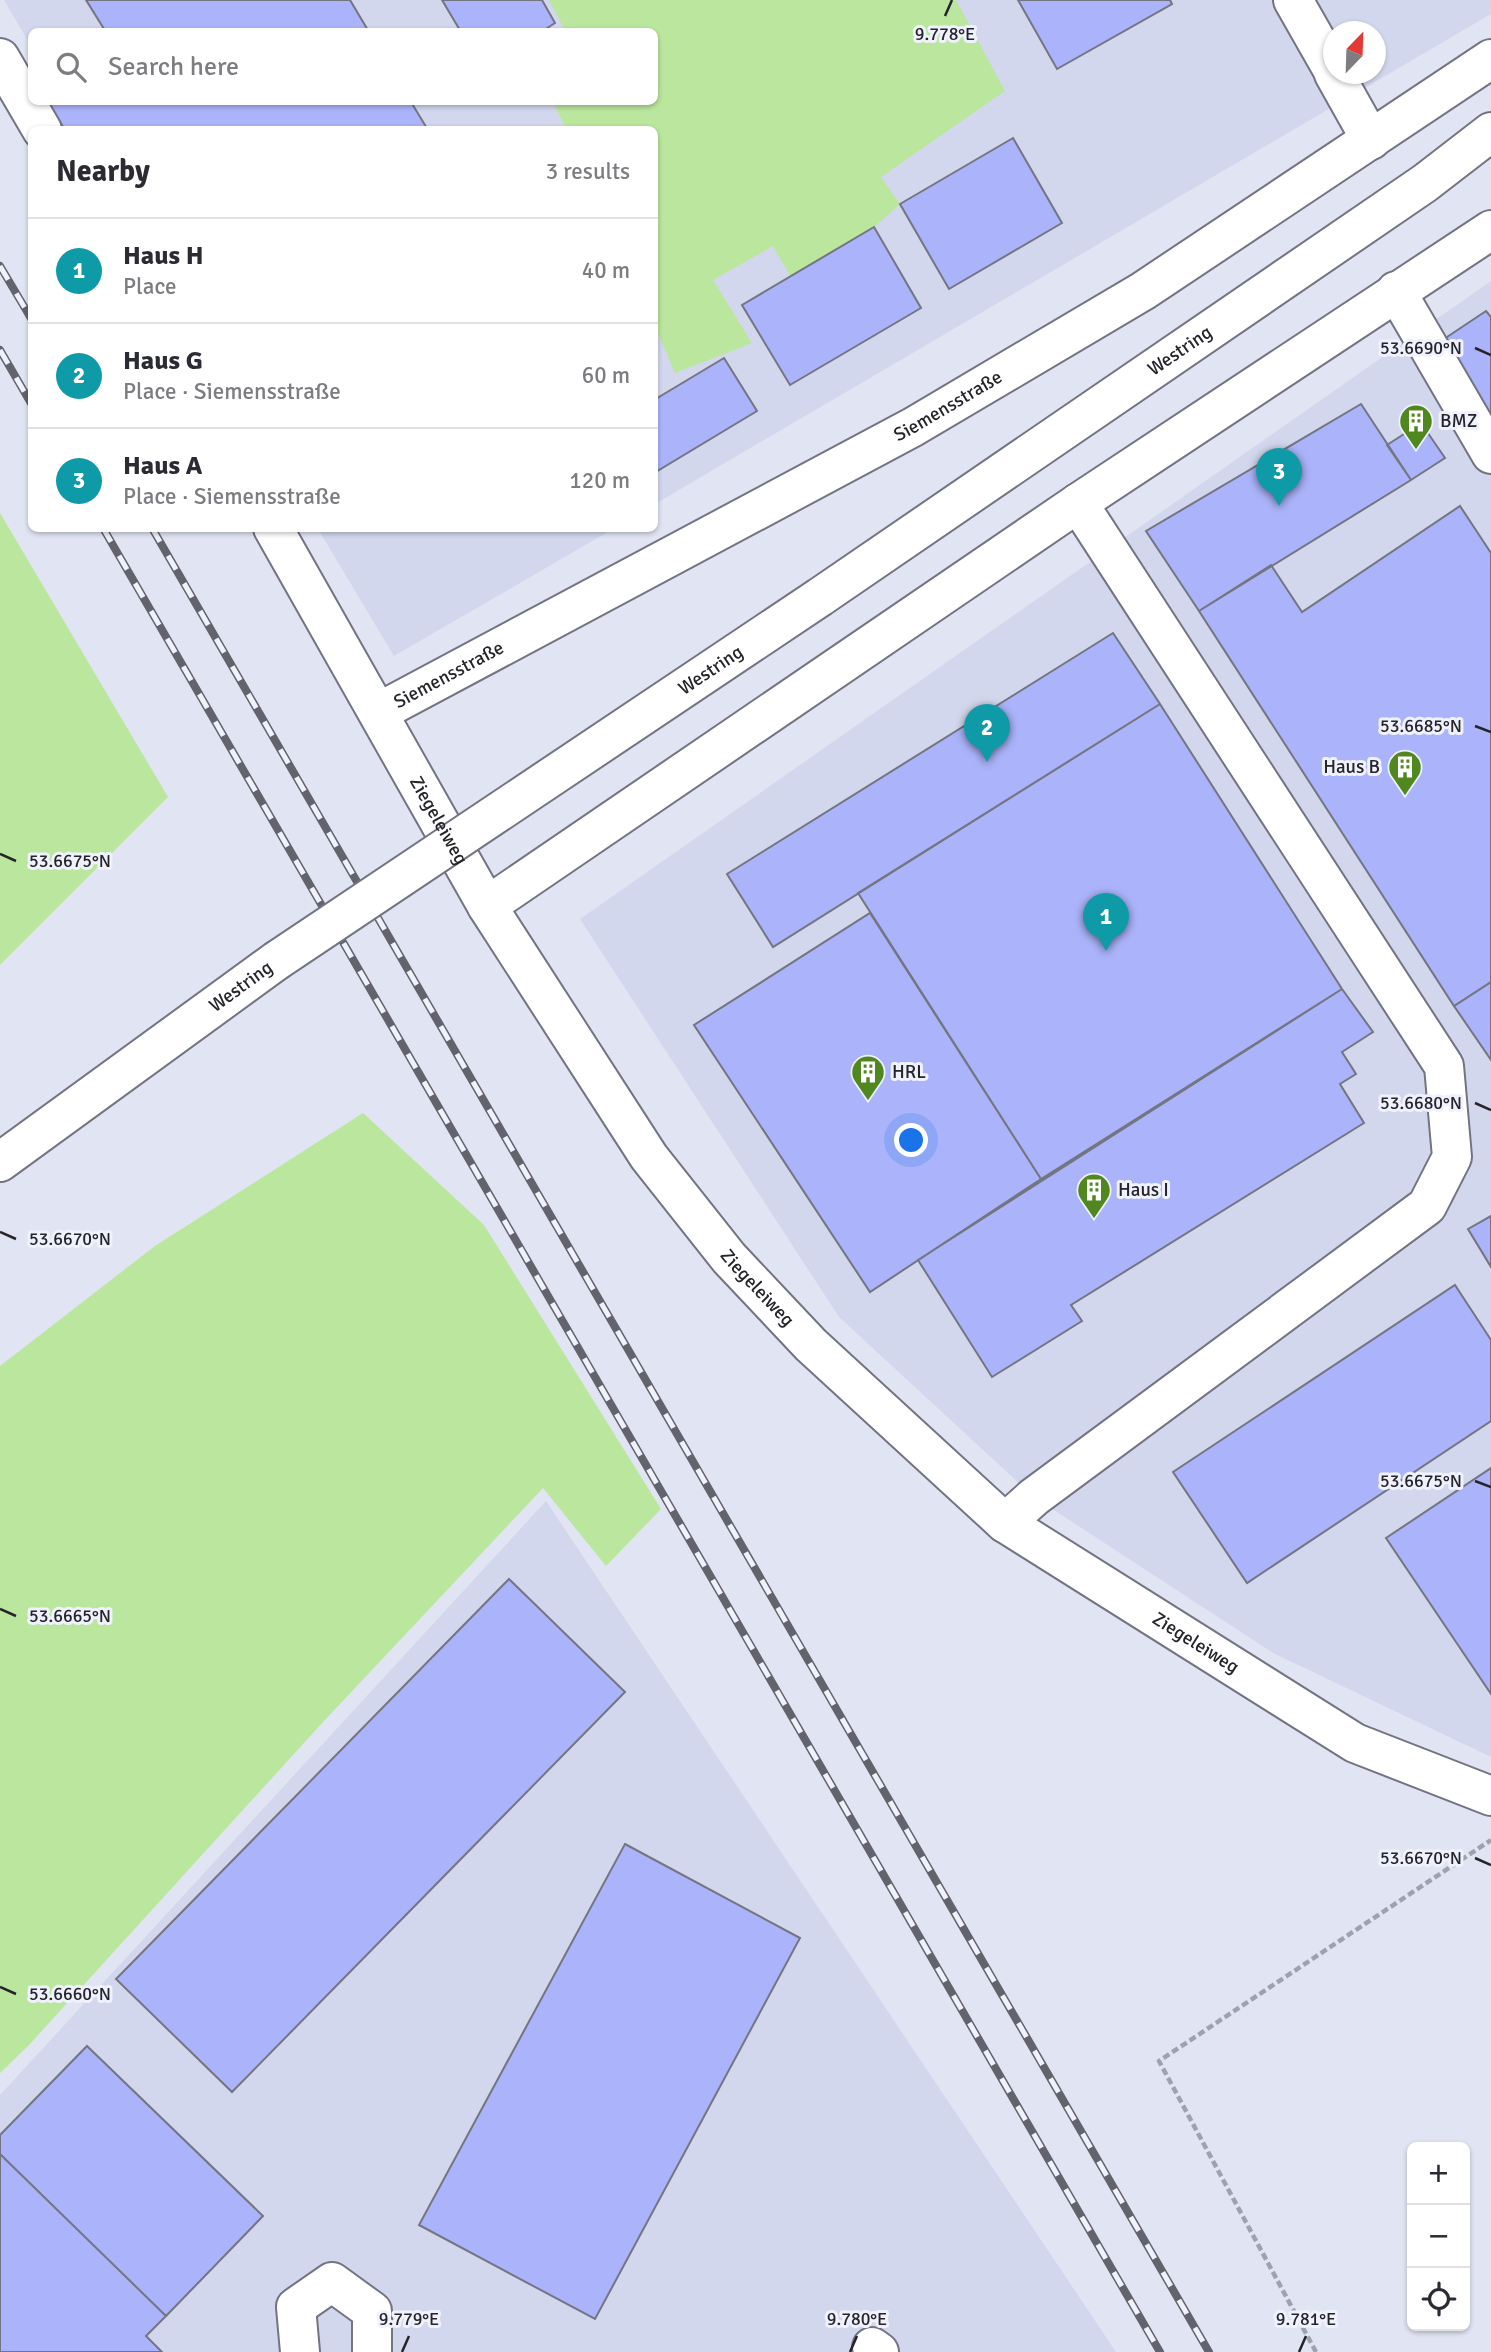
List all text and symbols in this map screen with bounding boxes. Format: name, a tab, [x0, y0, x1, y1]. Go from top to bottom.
north arrow	[1323, 21, 1386, 84]
text: 9.778°E	[915, 23, 975, 45]
search box	[28, 28, 658, 105]
icon: search	[52, 48, 90, 86]
text: Search here	[108, 51, 239, 83]
text: Nearby	[56, 153, 150, 190]
text: 3 results	[546, 157, 630, 186]
text: Haus H	[123, 240, 204, 272]
text: 1	[73, 256, 85, 285]
text: 40 m	[582, 256, 630, 285]
text: Place	[123, 272, 177, 301]
street label: Westring	[1143, 320, 1217, 381]
text: 53.6690°N	[1380, 337, 1462, 359]
text: Haus G	[123, 345, 203, 377]
text: 2	[73, 361, 85, 390]
text: 60 m	[582, 361, 630, 390]
street label: Siemensstraße	[890, 365, 1006, 447]
text: Place · Siemensstraße	[123, 377, 341, 406]
building icon: BMZ	[1397, 402, 1435, 451]
place label: BMZ	[1440, 409, 1477, 433]
pin: 3	[1256, 448, 1302, 506]
text: Haus A	[123, 450, 202, 482]
text: 3	[73, 466, 85, 495]
text: 120 m	[569, 466, 630, 495]
text: Place · Siemensstraße	[123, 482, 341, 511]
street label: Siemensstraße	[389, 636, 508, 714]
street label: Westring	[674, 640, 748, 700]
pin: 2	[964, 704, 1010, 762]
text: 53.6685°N	[1380, 715, 1462, 737]
building icon: Haus B	[1386, 748, 1424, 797]
place label: Haus B	[1323, 755, 1380, 779]
street label: Ziegeleiweg	[404, 772, 473, 869]
text: 53.6675°N	[29, 850, 111, 872]
pin: 1	[1083, 893, 1129, 951]
street label: Westring	[204, 955, 277, 1018]
building icon: HRL	[849, 1053, 887, 1102]
place label: HRL	[892, 1060, 926, 1084]
text: 53.6680°N	[1380, 1092, 1462, 1114]
your location	[894, 1123, 928, 1157]
building icon: Haus I	[1075, 1171, 1113, 1220]
place label: Haus I	[1118, 1178, 1169, 1202]
text: 53.6670°N	[29, 1228, 111, 1250]
street label: Ziegeleiweg	[715, 1244, 799, 1332]
text: 53.6675°N	[1380, 1470, 1462, 1492]
text: 53.6665°N	[29, 1605, 111, 1627]
street label: Ziegeleiweg	[1148, 1607, 1243, 1679]
text: 53.6670°N	[1380, 1847, 1462, 1869]
text: 53.6660°N	[29, 1983, 111, 2005]
map controls	[1407, 2142, 1470, 2331]
button: +	[1407, 2142, 1470, 2205]
button: −	[1407, 2205, 1470, 2268]
button: locate	[1407, 2268, 1470, 2331]
text: 9.779°E	[379, 2308, 439, 2330]
text: 9.780°E	[827, 2308, 887, 2330]
text: 9.781°E	[1276, 2308, 1336, 2330]

